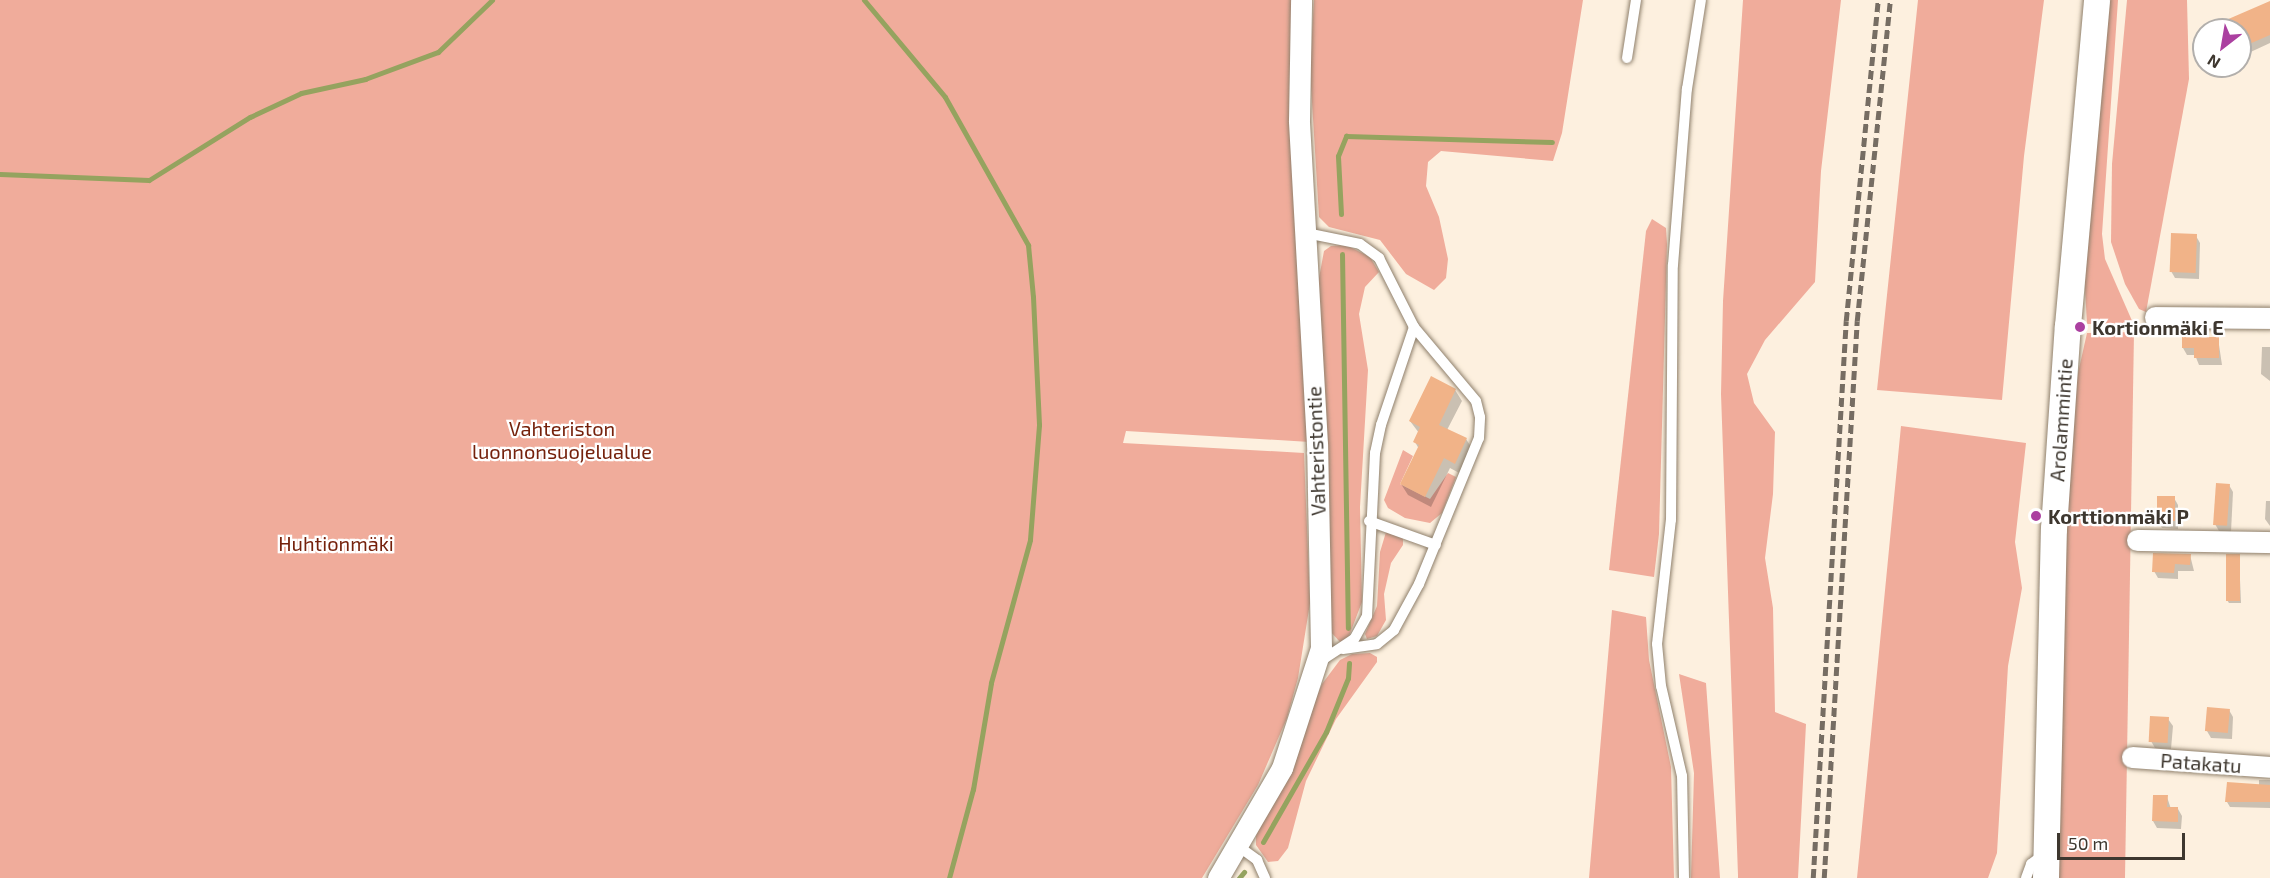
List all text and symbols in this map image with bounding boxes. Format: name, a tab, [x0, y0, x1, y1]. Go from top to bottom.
north arrow	[2192, 18, 2252, 78]
text: N	[2204, 51, 2223, 73]
place label: Kortionmäki E	[2092, 315, 2224, 339]
marker: Kortionmäki E	[2073, 320, 2087, 334]
street label: Arolammintie	[2045, 358, 2077, 482]
street label: Vahteristontie	[1302, 386, 1330, 516]
park label: Vahteriston luonnonsuojelualue	[472, 416, 652, 463]
place label: Korttionmäki P	[2048, 504, 2189, 528]
marker: Korttionmäki P	[2029, 509, 2043, 523]
park label: Huhtionmäki	[278, 531, 394, 555]
street label: Patakatu	[2160, 748, 2242, 778]
scale bar	[2060, 821, 2188, 859]
text: 50 m	[2068, 832, 2108, 854]

